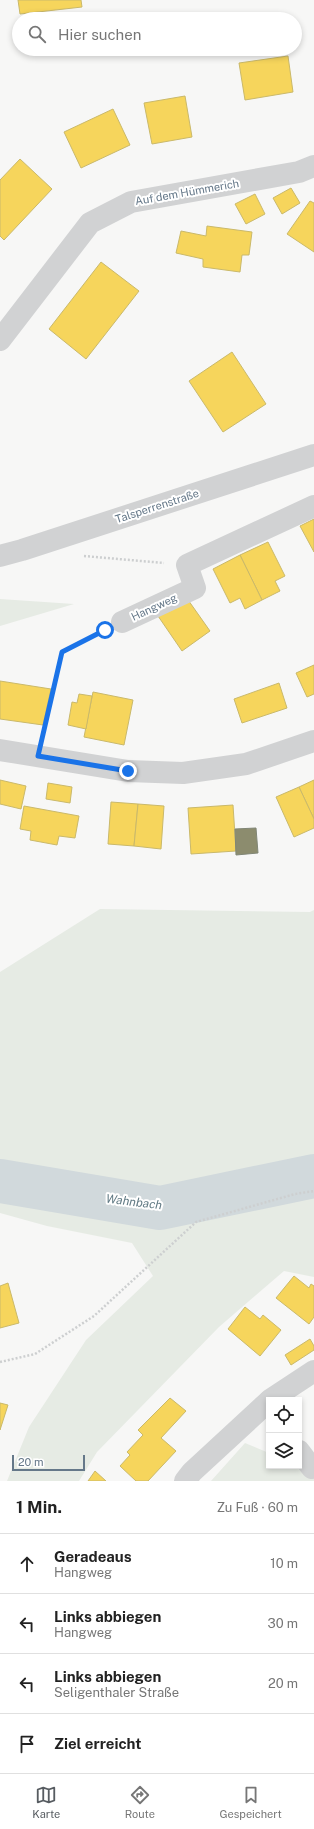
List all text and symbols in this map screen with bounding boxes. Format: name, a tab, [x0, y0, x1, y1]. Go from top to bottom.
search box	[12, 12, 302, 56]
icon: search	[26, 23, 48, 45]
text: Hier suchen	[58, 26, 141, 43]
street label: Auf dem Hümmerich	[134, 177, 240, 207]
street label: Talsperrenstraße	[114, 487, 200, 525]
street label: Hangweg	[129, 591, 179, 623]
route start	[96, 621, 114, 639]
route end	[119, 762, 137, 780]
water label: Wahnbach	[105, 1192, 163, 1212]
map controls	[266, 1397, 302, 1469]
button: locate	[266, 1397, 302, 1433]
button: layers	[266, 1433, 302, 1469]
scale bar	[12, 1453, 85, 1472]
text: 20 m	[18, 1456, 43, 1468]
text: 1 Min.	[16, 1497, 62, 1517]
text: Zu Fuß · 60 m	[217, 1500, 298, 1515]
text: Geradeaus	[54, 1548, 132, 1565]
icon: ahead	[16, 1553, 38, 1575]
text: 10 m	[270, 1556, 298, 1571]
text: Hangweg	[54, 1565, 112, 1580]
text: Links abbiegen	[54, 1608, 161, 1625]
icon: left	[16, 1613, 38, 1635]
text: 30 m	[268, 1616, 298, 1631]
text: Hangweg	[54, 1625, 112, 1640]
text: Links abbiegen	[54, 1668, 161, 1685]
icon: left	[16, 1673, 38, 1695]
text: 20 m	[268, 1676, 298, 1691]
text: Seligenthaler Straße	[54, 1685, 179, 1700]
icon: arrive	[16, 1733, 38, 1755]
text: Ziel erreicht	[54, 1735, 141, 1752]
tab: Karte	[32, 1784, 60, 1820]
tab: Route	[125, 1784, 155, 1820]
tab: Gespeichert	[220, 1784, 282, 1820]

